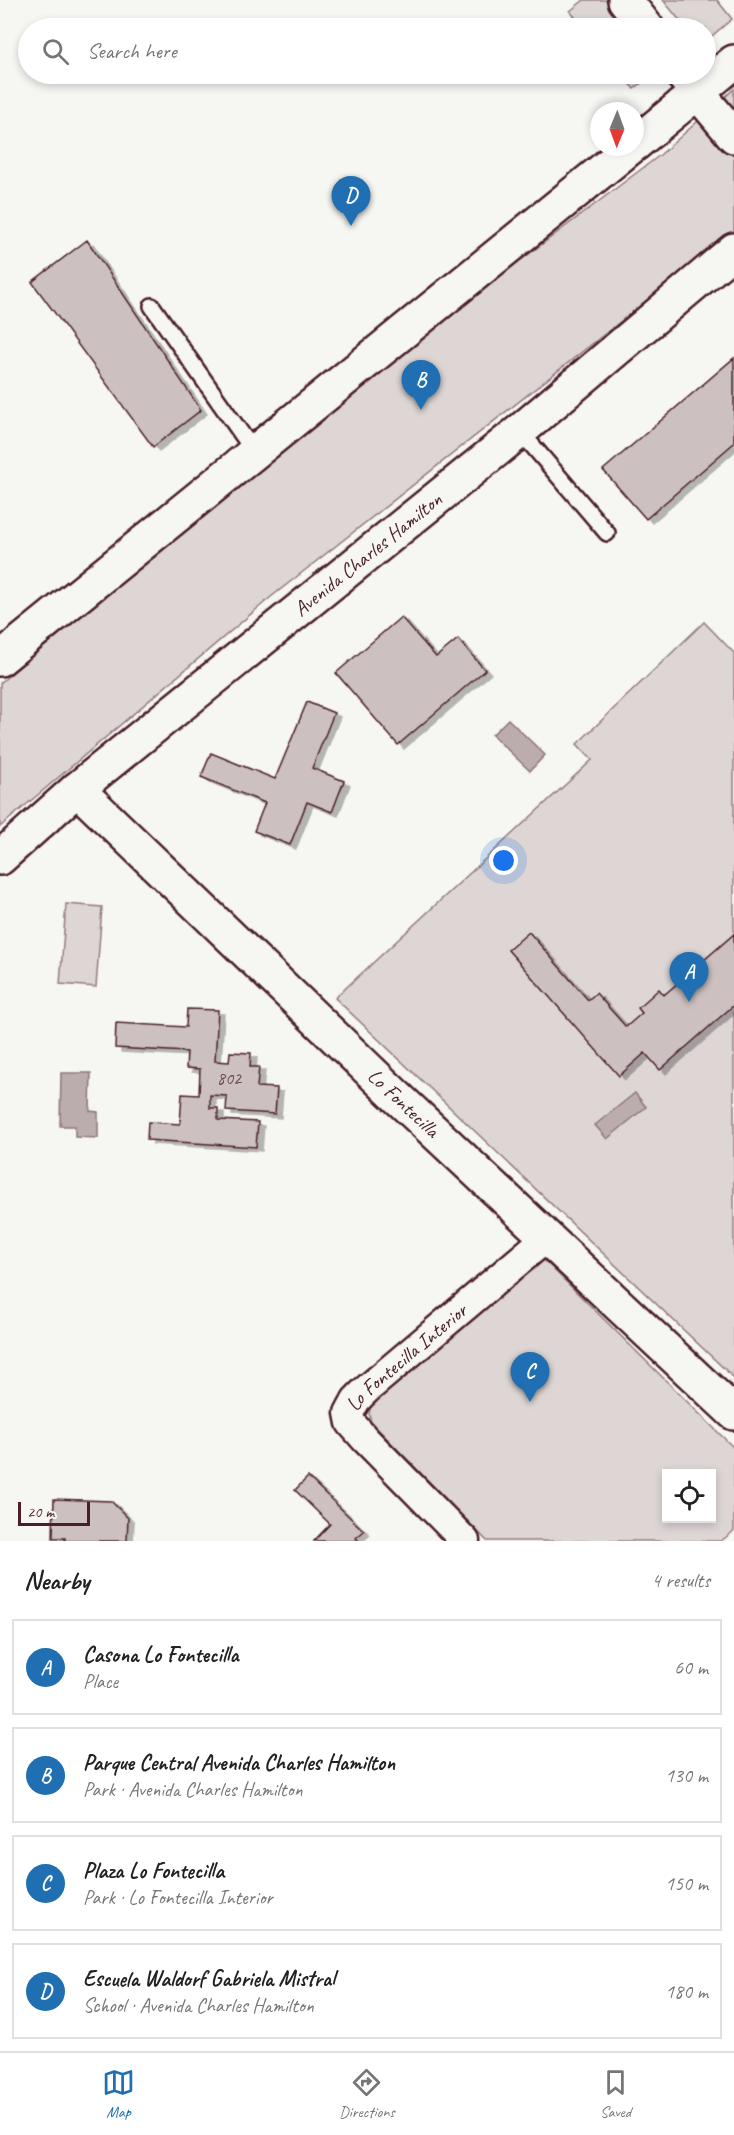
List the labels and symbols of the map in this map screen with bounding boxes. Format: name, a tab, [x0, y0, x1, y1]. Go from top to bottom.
north arrow	[590, 102, 644, 156]
pin: D	[332, 176, 370, 226]
pin: B	[402, 360, 440, 410]
street label: Avenida Charles Hamilton	[288, 486, 447, 622]
your location	[489, 846, 518, 875]
pin: A	[670, 952, 708, 1002]
street label: Lo Fontecilla	[362, 1063, 446, 1144]
house number: 802	[217, 1067, 243, 1089]
street label: Lo Fontecilla Interior	[340, 1297, 473, 1415]
pin: C	[510, 1352, 550, 1402]
scale bar	[18, 1499, 90, 1526]

